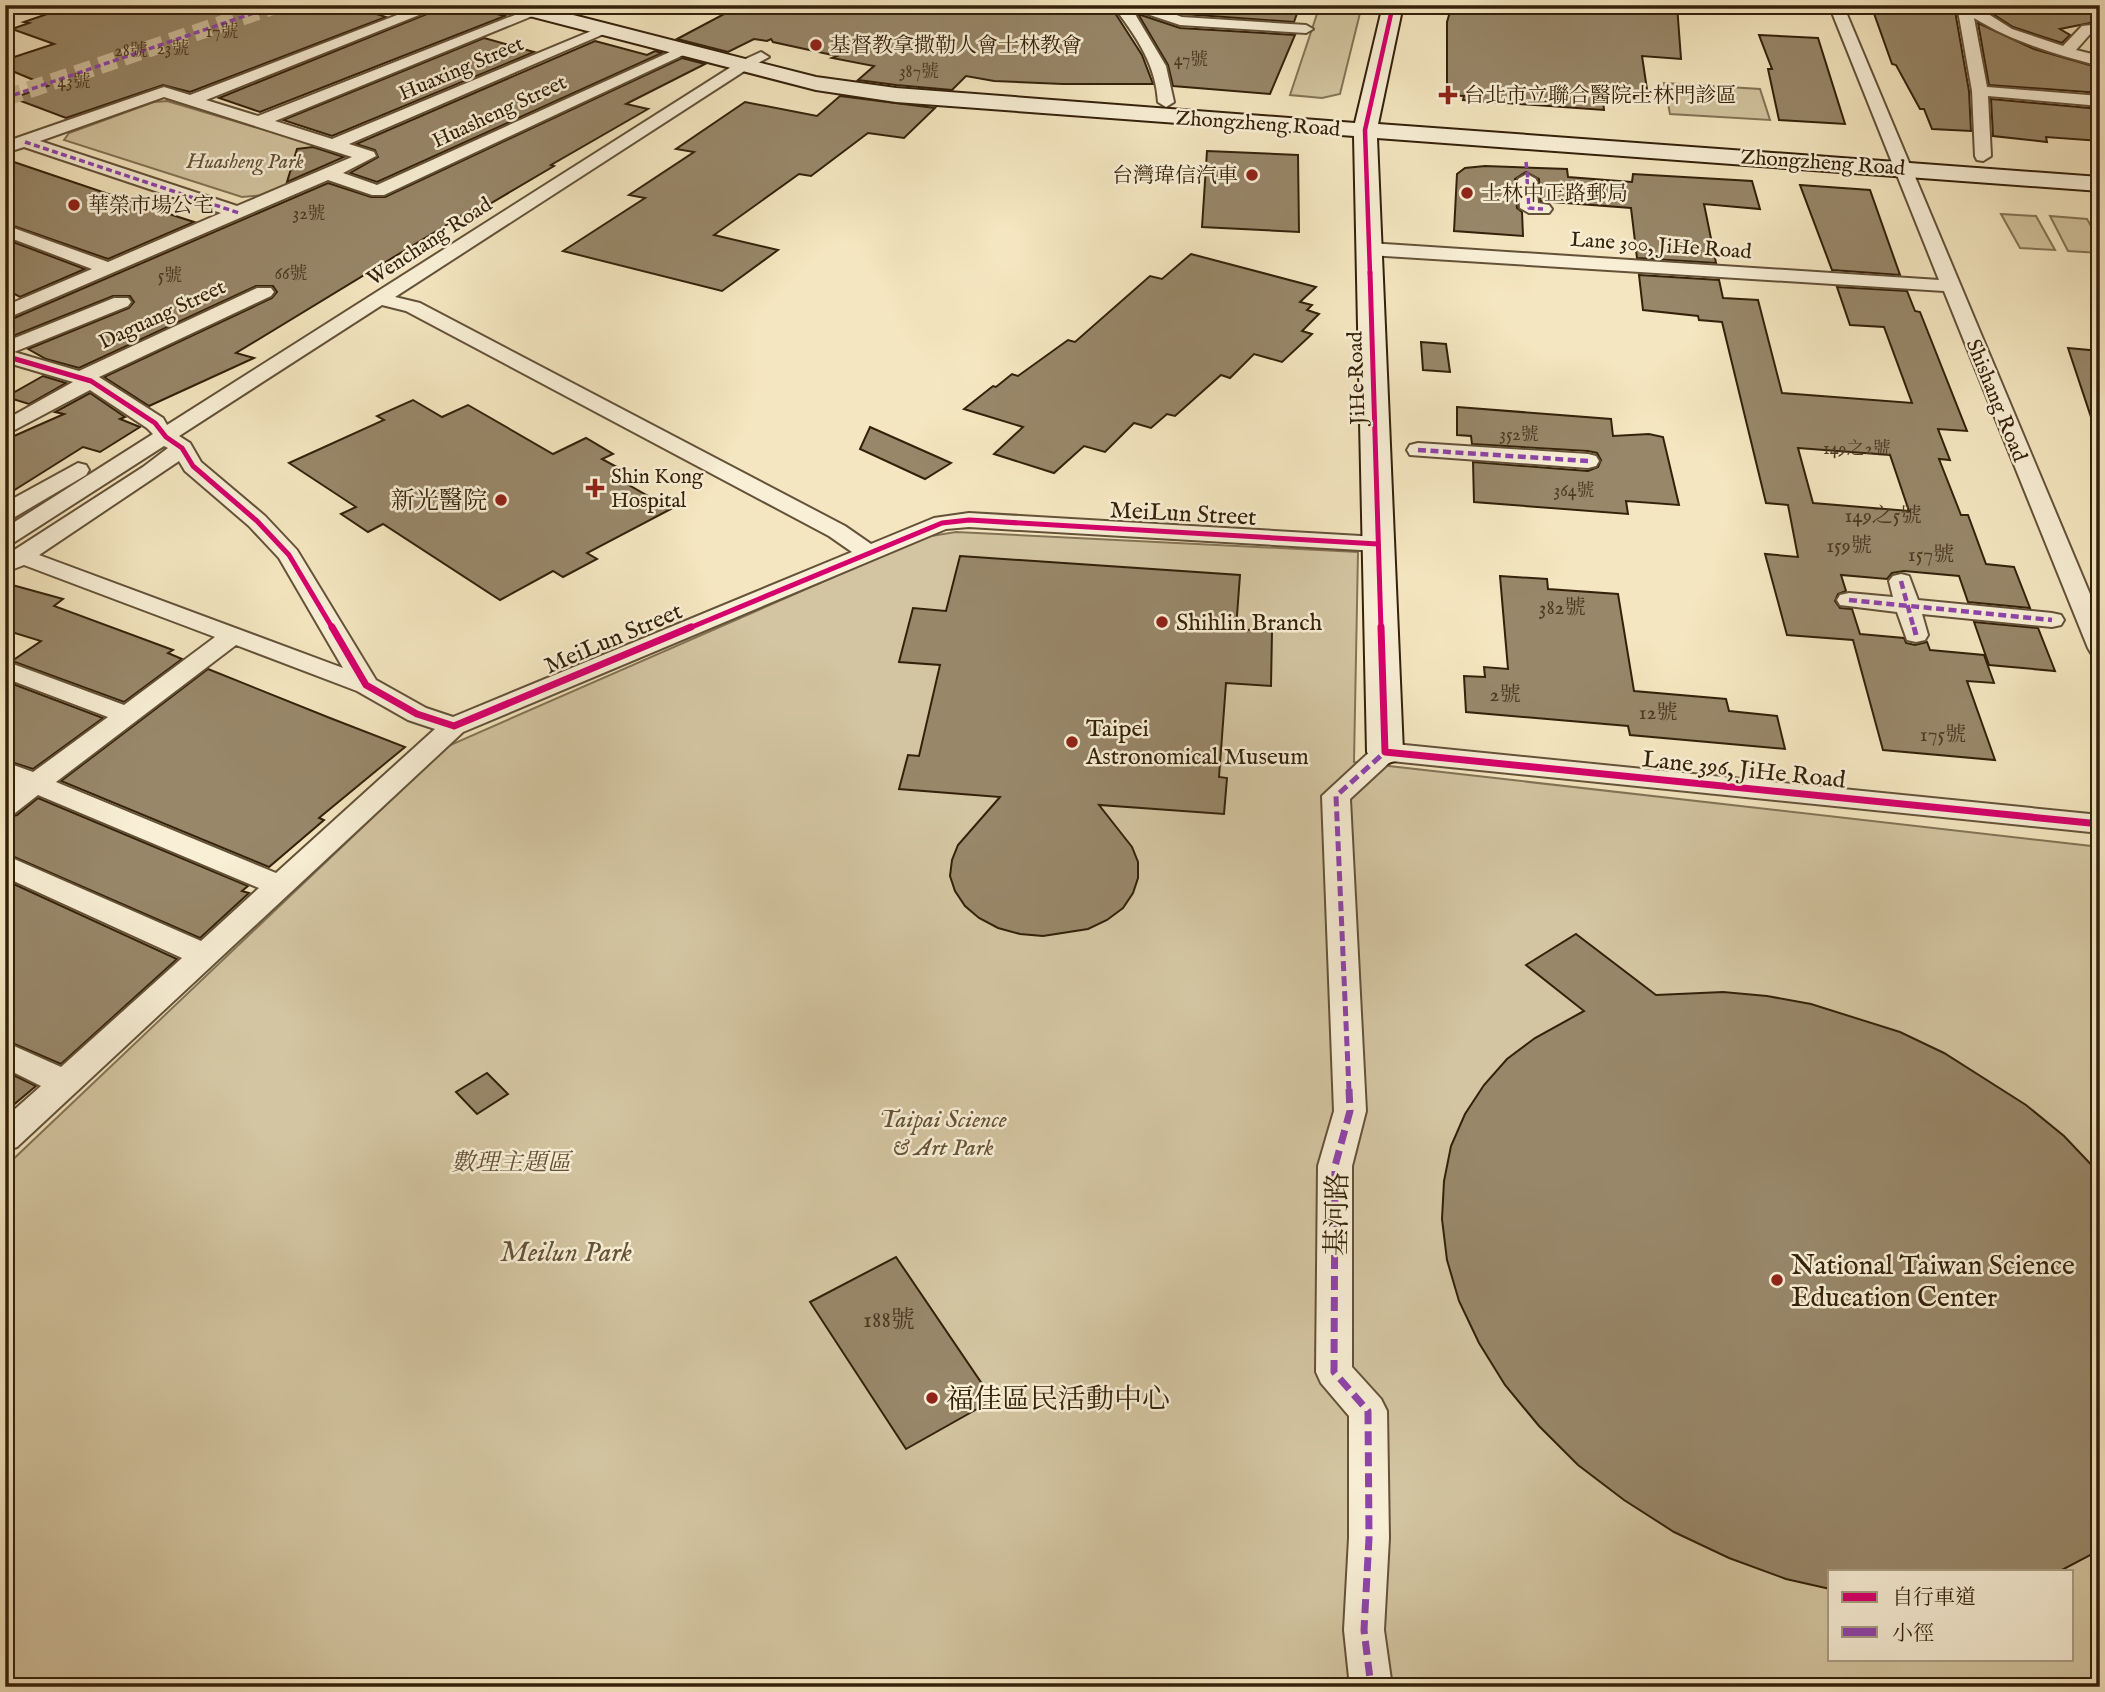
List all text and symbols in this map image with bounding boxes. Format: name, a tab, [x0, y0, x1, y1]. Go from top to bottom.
house number: 17號	[205, 21, 239, 44]
street label: Huaxing Street	[395, 31, 528, 108]
place label: 基督教拿撒勒人會士林教會	[830, 33, 1082, 60]
marker: 基督教拿撒勒人會士林教會	[808, 37, 824, 53]
house number: 23號	[156, 38, 190, 61]
house number: 28號	[114, 40, 148, 63]
house number: 47號	[1174, 49, 1208, 72]
house number: 387號	[899, 61, 939, 84]
street label: Huasheng Street	[428, 69, 571, 155]
house number: 43號	[57, 71, 91, 94]
place label: 台北市立聯合醫院士林門診區	[1464, 83, 1737, 110]
marker: 台北市立聯合醫院士林門診區	[1438, 85, 1458, 105]
street label: Zhongzheng Road	[1175, 105, 1342, 144]
street label: Zhongzheng Road	[1740, 144, 1907, 183]
park label: Huasheng Park	[185, 149, 304, 176]
place label: 台灣瑋信汽車	[1112, 163, 1238, 190]
marker: 台灣瑋信汽車	[1244, 167, 1260, 183]
place label: 士林中正路郵局	[1481, 181, 1628, 208]
marker: 士林中正路郵局	[1459, 185, 1475, 201]
street label: Wenchang Road	[362, 191, 498, 293]
place label: 華榮市場公宅	[88, 193, 214, 220]
marker: 華榮市場公宅	[66, 197, 82, 213]
house number: 32號	[292, 203, 326, 226]
street label: Lane 300, JiHe Road	[1569, 227, 1753, 266]
house number: 66號	[274, 263, 308, 286]
house number: 5號	[158, 265, 182, 288]
street label: Daguang Street	[95, 274, 230, 356]
street label: JiHe Road	[1342, 330, 1373, 427]
street label: Shishang Road	[1959, 335, 2033, 467]
house number: 352號	[1499, 424, 1539, 447]
house number: 149之2號	[1823, 438, 1891, 461]
place label: Shin Kong Hospital	[611, 464, 704, 515]
marker: Shin Kong Hospital	[585, 478, 605, 498]
house number: 364號	[1553, 480, 1595, 503]
place label: 新光醫院	[391, 486, 487, 517]
marker: 新光醫院	[493, 492, 509, 508]
street label: MeiLun Street	[1109, 495, 1257, 534]
house number: 149之5號	[1845, 503, 1921, 530]
house number: 159號	[1826, 533, 1872, 560]
house number: 157號	[1908, 542, 1954, 569]
house number: 382號	[1539, 595, 1585, 622]
street label: MeiLun Street	[540, 596, 687, 682]
place label: Shihlin Branch	[1176, 608, 1322, 639]
marker: Shihlin Branch	[1154, 614, 1170, 630]
house number: 2號	[1490, 682, 1520, 709]
house number: 12號	[1639, 700, 1677, 727]
place label: Taipei Astronomical Museum	[1085, 714, 1309, 773]
house number: 175號	[1920, 722, 1966, 749]
marker: Taipei Astronomical Museum	[1064, 734, 1080, 750]
street label: Lane 396, JiHe Road	[1641, 744, 1847, 797]
park label: Taipai Science & Art Park	[879, 1105, 1007, 1164]
park label: 數理主題區	[451, 1148, 574, 1179]
street label: 基河路	[1320, 1172, 1357, 1256]
park label: Meilun Park	[500, 1236, 632, 1271]
place label: National Taiwan Science Education Center	[1791, 1249, 2075, 1316]
marker: National Taiwan Science Education Center	[1769, 1272, 1785, 1288]
house number: 188號	[863, 1305, 915, 1336]
place label: 福佳區民活動中心	[946, 1383, 1170, 1418]
marker: 福佳區民活動中心	[924, 1390, 940, 1406]
legend	[1828, 1570, 2074, 1660]
text: 自行車道	[1892, 1585, 1976, 1612]
text: 小徑	[1892, 1621, 1934, 1648]

